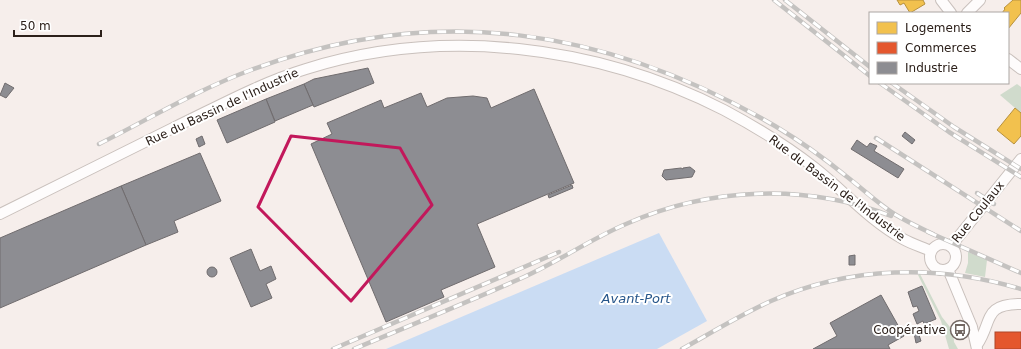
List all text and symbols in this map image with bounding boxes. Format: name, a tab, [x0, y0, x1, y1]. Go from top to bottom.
scale bar	[14, 12, 101, 38]
legend	[869, 12, 1009, 84]
text: 50 m	[20, 19, 51, 33]
text: Logements	[905, 21, 971, 35]
text: Commerces	[905, 41, 976, 55]
text: Industrie	[905, 61, 958, 75]
street label: Rue du Bassin de l'Industrie	[143, 65, 301, 149]
street label: Rue du Bassin de l'Industrie	[766, 132, 908, 244]
street label: Rue Coulaux	[949, 178, 1007, 246]
water label: Avant-Port	[601, 291, 671, 306]
bus stop icon: Coopérative	[949, 319, 971, 341]
place label: Coopérative	[873, 323, 946, 337]

